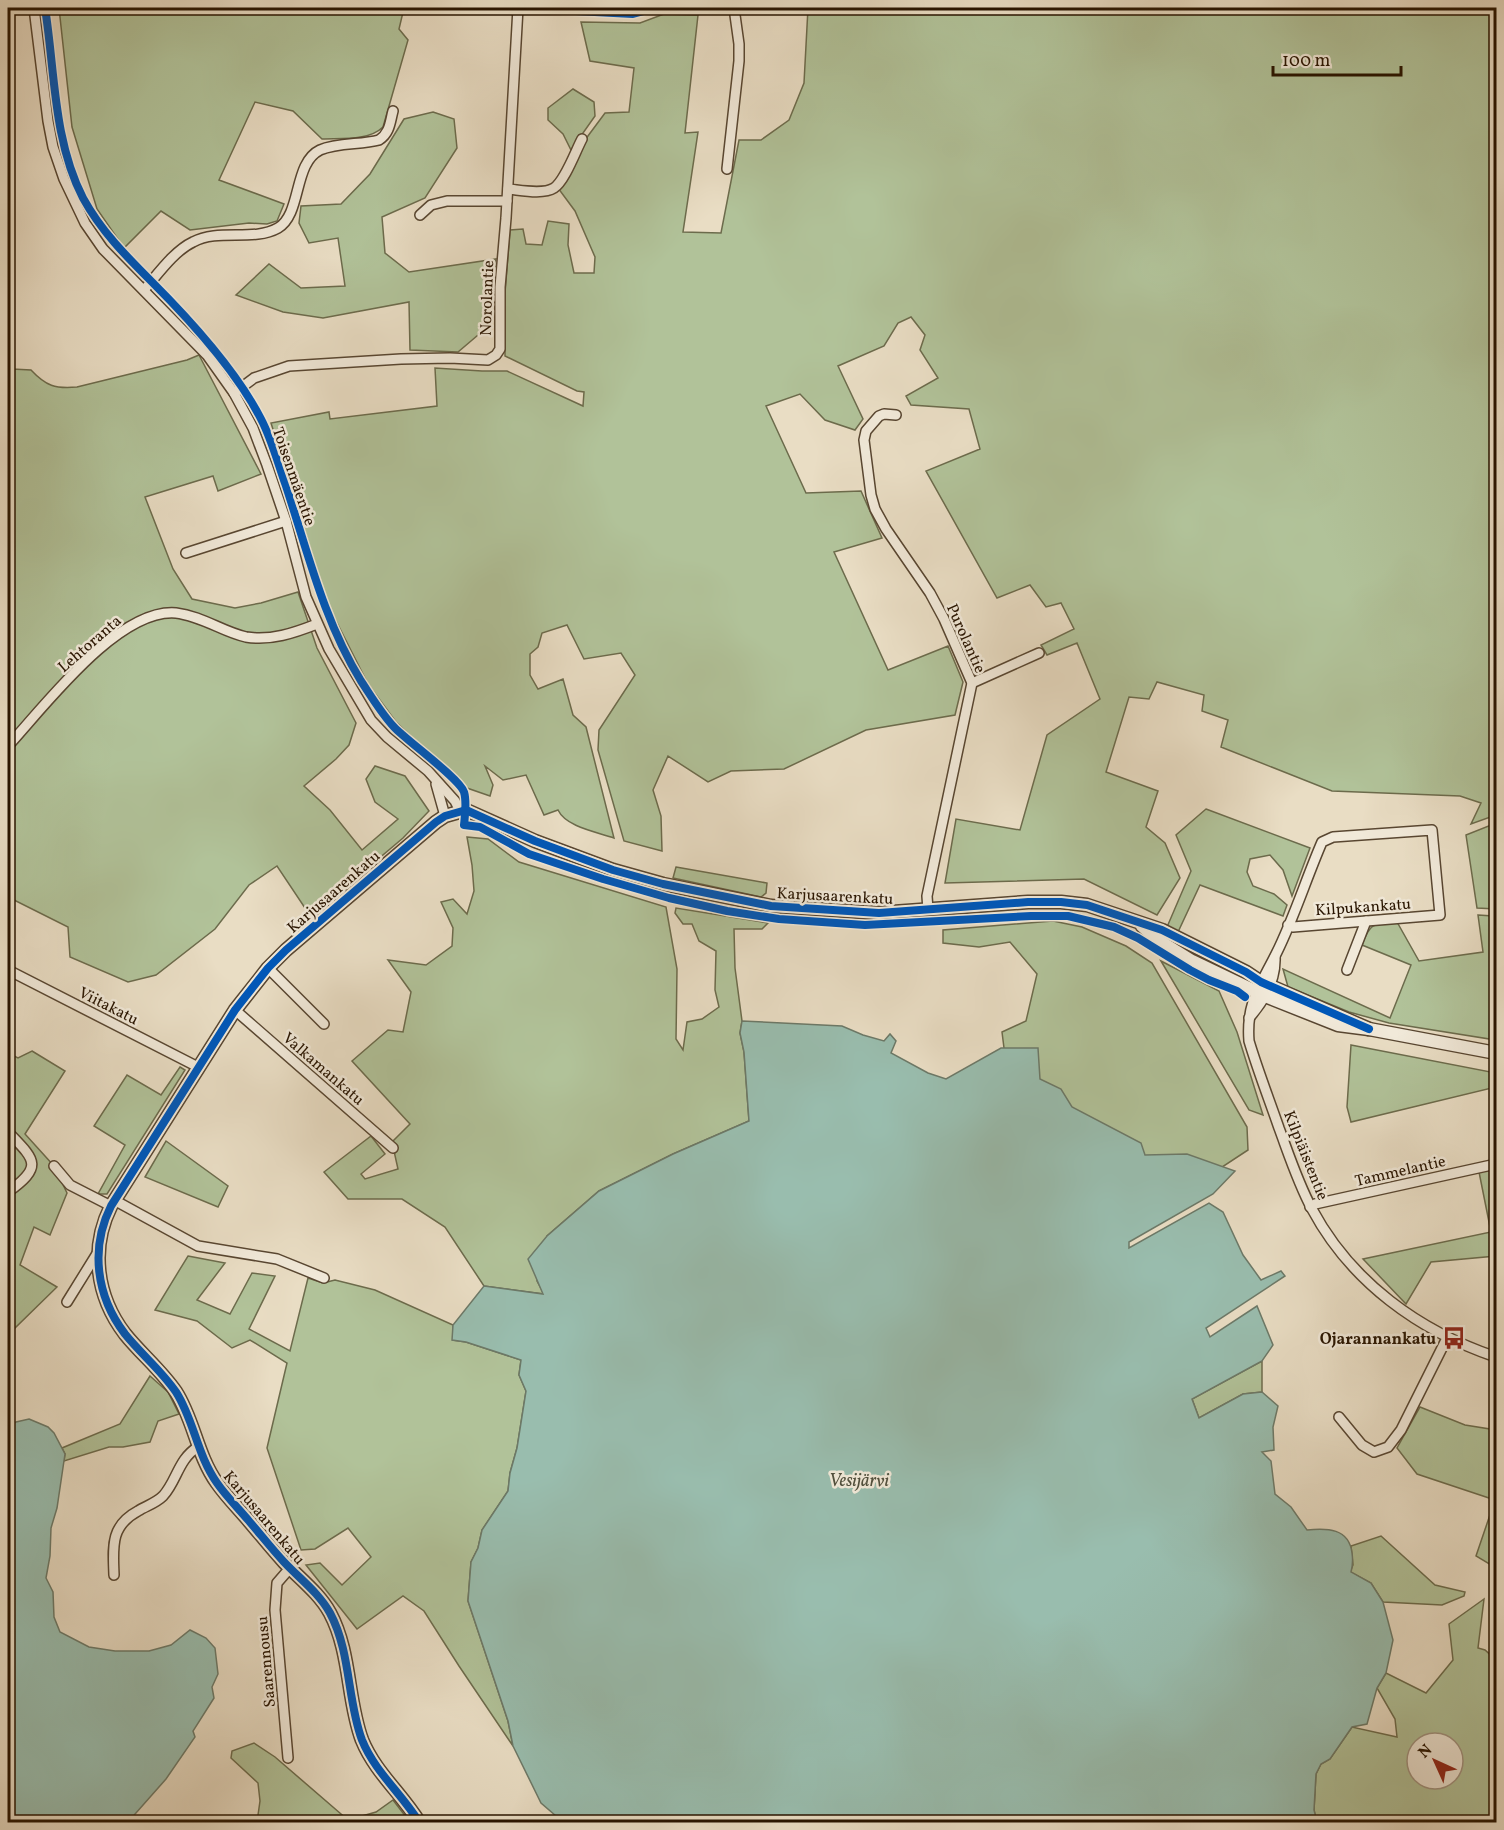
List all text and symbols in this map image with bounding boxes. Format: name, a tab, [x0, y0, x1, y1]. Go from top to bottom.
scale bar	[1273, 39, 1400, 77]
text: 100 m	[1282, 49, 1331, 74]
street label: Norolantie	[476, 260, 500, 336]
street label: Toisenmäentie	[266, 424, 320, 529]
street label: Purolantie	[940, 601, 990, 677]
street label: Lehtoranta	[54, 611, 127, 678]
street label: Karjusaarenkatu	[283, 846, 386, 939]
street label: Karjusaarenkatu	[776, 883, 894, 911]
street label: Kilpukankatu	[1315, 894, 1412, 922]
street label: Viitakatu	[74, 982, 142, 1031]
street label: Valkamankatu	[277, 1028, 368, 1111]
street label: Kilpiäistentie	[1277, 1108, 1333, 1204]
street label: Tammelantie	[1353, 1151, 1448, 1193]
bus stop icon: Ojarannankatu	[1441, 1325, 1467, 1351]
place label: Ojarannankatu	[1320, 1329, 1436, 1351]
street label: Karjusaarenkatu	[218, 1466, 309, 1570]
water label: Vesijärvi	[829, 1469, 890, 1494]
street label: Saarennousu	[252, 1615, 282, 1708]
north arrow	[1405, 1731, 1465, 1791]
text: N	[1414, 1740, 1438, 1764]

